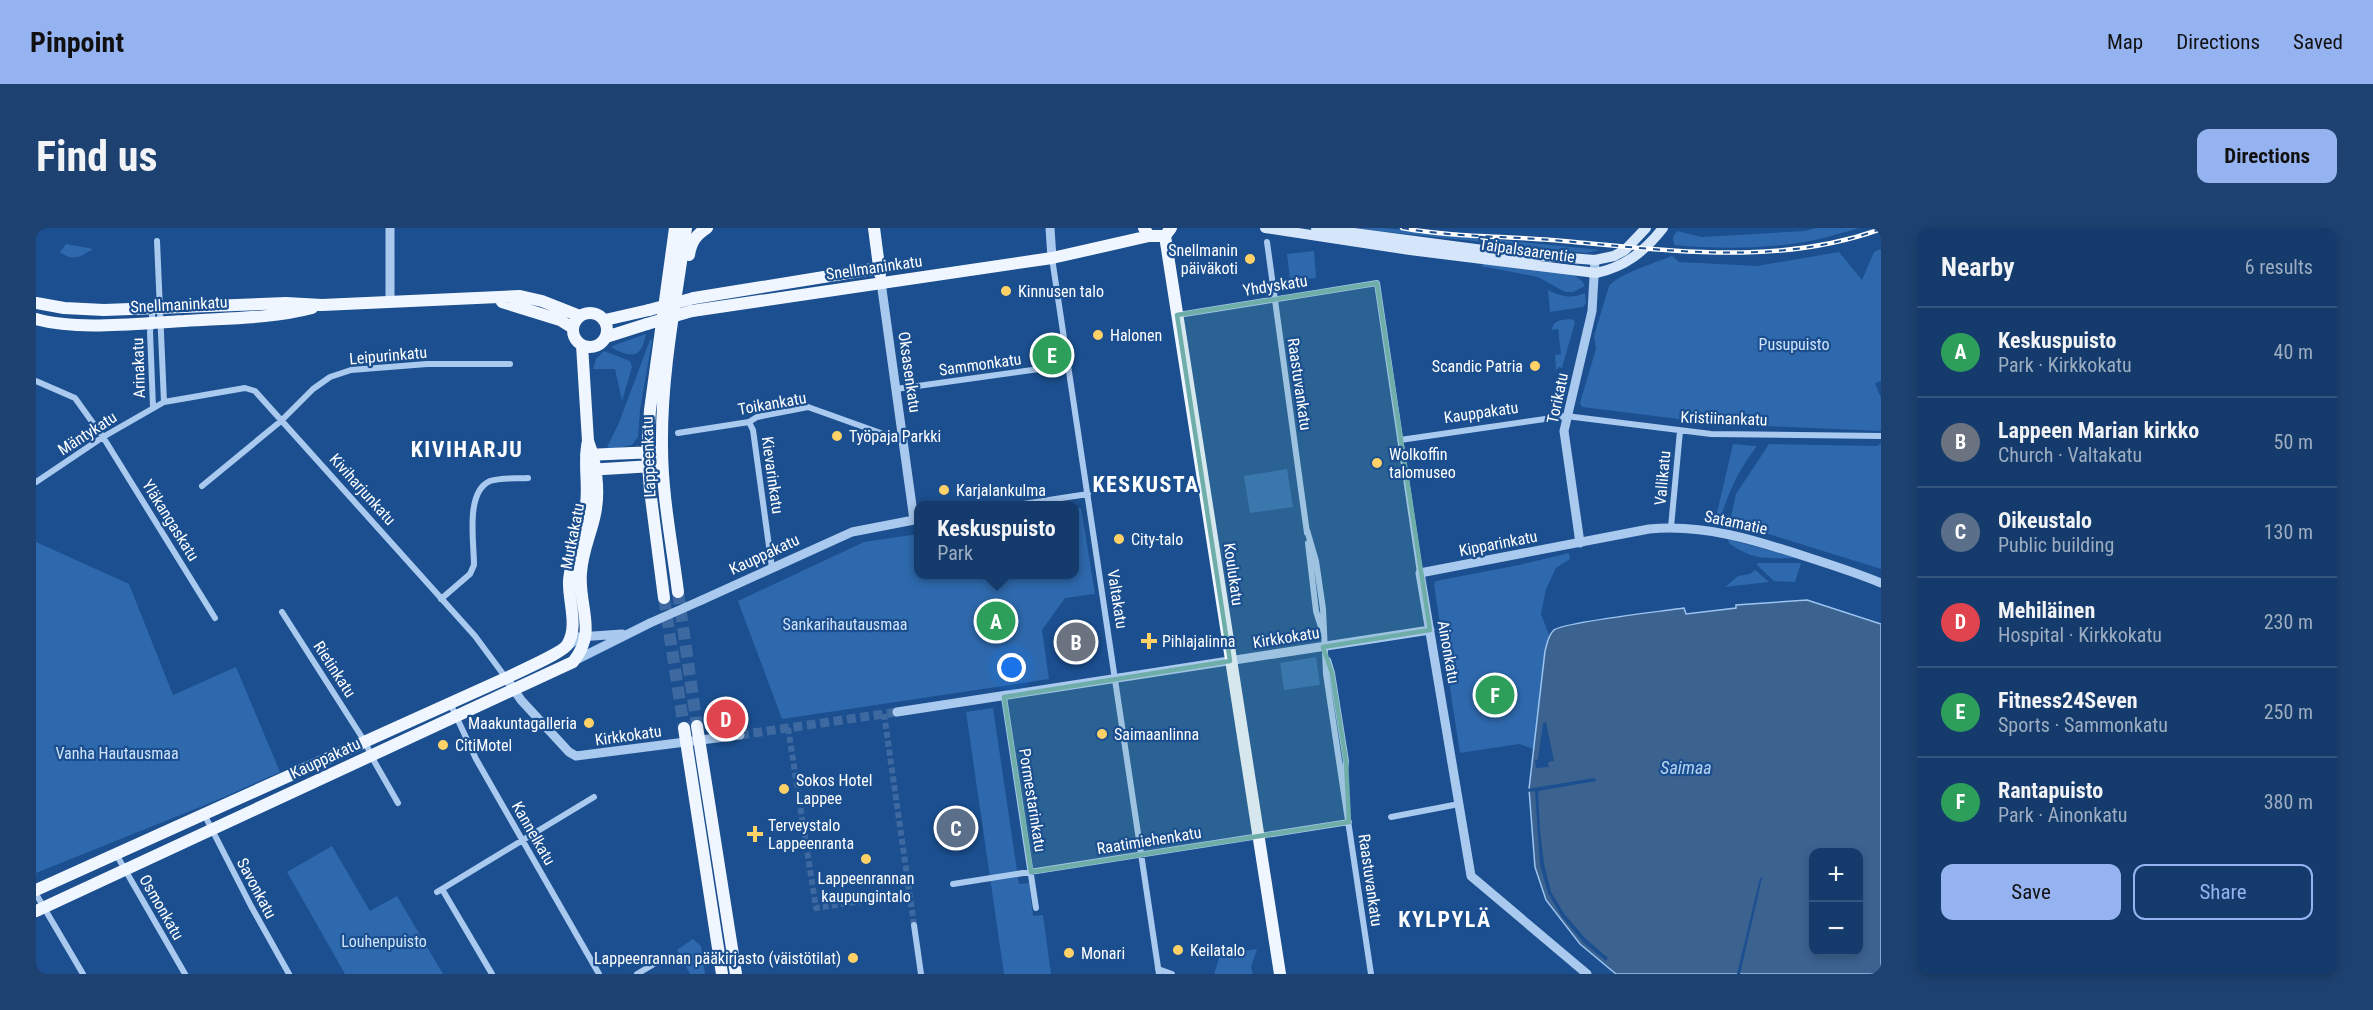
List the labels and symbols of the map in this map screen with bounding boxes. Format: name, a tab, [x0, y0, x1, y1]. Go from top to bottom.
street label: Taipalsaarentie	[1478, 234, 1576, 267]
place label: Snellmanin päiväkoti	[1168, 241, 1238, 278]
street label: Snellmaninkatu	[825, 251, 923, 284]
marker: Snellmanin päiväkoti	[1243, 252, 1257, 266]
street label: Yhdyskatu	[1241, 271, 1309, 300]
place label: Kinnusen talo	[1018, 282, 1104, 301]
marker: Kinnusen talo	[999, 284, 1013, 298]
street label: Snellmaninkatu	[130, 292, 228, 317]
place label: Halonen	[1110, 326, 1162, 345]
marker: Halonen	[1091, 328, 1105, 342]
street label: Oksasenkatu	[894, 330, 925, 414]
pin: E	[1032, 332, 1072, 378]
park label: Pusupuisto	[1759, 335, 1829, 354]
street label: Arinakatu	[128, 337, 149, 399]
street label: Raastuvankatu	[1284, 337, 1315, 431]
street label: Leipurinkatu	[348, 343, 428, 368]
street label: Sammonkatu	[938, 349, 1023, 380]
place label: Scandic Patria	[1432, 357, 1523, 376]
marker: Scandic Patria	[1528, 359, 1542, 373]
street label: Torikatu	[1543, 371, 1572, 425]
street label: Toikankatu	[736, 388, 808, 419]
street label: Kauppakatu	[1443, 398, 1519, 427]
street label: Mäntykatu	[54, 407, 120, 459]
street label: Kristiinankatu	[1680, 407, 1768, 430]
street label: Lappeenkatu	[638, 416, 659, 498]
place label: Työpaja Parkki	[849, 427, 941, 446]
marker: Työpaja Parkki	[830, 429, 844, 443]
street label: Kievarinkatu	[758, 435, 787, 515]
district label: KIVIHARJU	[411, 437, 523, 462]
place label: Wolkoffin talomuseo	[1389, 445, 1456, 482]
street label: Kiviharjunkatu	[326, 450, 400, 529]
street label: Vallikatu	[1651, 450, 1674, 506]
marker: Wolkoffin talomuseo	[1370, 456, 1384, 470]
district label: KESKUSTA	[1092, 472, 1200, 497]
street label: Yläkangaskatu	[138, 476, 203, 565]
place label: Karjalankulma	[956, 481, 1046, 500]
marker: Karjalankulma	[937, 483, 951, 497]
street label: Mutkakatu	[557, 502, 588, 571]
street label: Satamatie	[1703, 507, 1769, 538]
street label: Kipparinkatu	[1457, 527, 1539, 560]
street label: Kauppakatu	[726, 530, 802, 579]
place label: City-talo	[1131, 530, 1183, 549]
marker: City-talo	[1112, 532, 1126, 546]
street label: Koulukatu	[1220, 542, 1247, 607]
street label: Valtakatu	[1103, 568, 1132, 630]
pin: A	[976, 598, 1016, 644]
park label: Sankarihautausmaa	[782, 615, 908, 634]
street label: Ainonkatu	[1434, 619, 1463, 685]
pin: B	[1056, 620, 1096, 664]
street label: Kirkkokatu	[1251, 623, 1321, 652]
marker: Pihlajalinna	[1140, 632, 1158, 650]
place label: Pihlajalinna	[1162, 632, 1235, 651]
street label: Rietinkatu	[309, 638, 360, 701]
your location	[997, 653, 1026, 682]
pin: F	[1476, 672, 1514, 718]
pin: D	[706, 696, 746, 742]
place label: Maakuntagalleria	[468, 714, 577, 733]
marker: Maakuntagalleria	[582, 716, 596, 730]
street label: Kirkkokatu	[594, 721, 663, 750]
place label: Saimaanlinna	[1114, 725, 1199, 744]
marker: Saimaanlinna	[1095, 727, 1109, 741]
street label: Kauppakatu	[287, 734, 363, 783]
place label: CitiMotel	[455, 736, 512, 755]
marker: CitiMotel	[436, 738, 450, 752]
park label: Vanha Hautausmaa	[55, 744, 179, 763]
street label: Pormestarinkatu	[1015, 747, 1050, 853]
water label: Saimaa	[1660, 757, 1712, 778]
place label: Sokos Hotel Lappee	[796, 771, 872, 808]
marker: Sokos Hotel Lappee	[777, 782, 791, 796]
street label: Kannelkatu	[508, 798, 559, 868]
pin: C	[936, 806, 976, 850]
place label: Terveystalo Lappeenranta	[768, 816, 854, 853]
street label: Raatimiehenkatu	[1095, 823, 1203, 858]
marker: Terveystalo Lappeenranta	[746, 825, 764, 843]
street label: Raastuvankatu	[1355, 833, 1386, 927]
marker: Lappeenrannan kaupungintalo	[859, 852, 873, 866]
street label: Savonkatu	[233, 855, 280, 922]
place label: Lappeenrannan kaupungintalo	[818, 869, 914, 906]
street label: Osmonkatu	[135, 871, 188, 943]
district label: KYLPYLÄ	[1398, 907, 1492, 932]
park label: Louhenpuisto	[341, 932, 427, 951]
place label: Keilatalo	[1190, 941, 1245, 960]
marker: Keilatalo	[1171, 943, 1185, 957]
place label: Monari	[1081, 944, 1125, 963]
marker: Monari	[1062, 946, 1076, 960]
place label: Lappeenrannan pääkirjasto (väistötilat)	[594, 949, 841, 968]
marker: Lappeenrannan pääkirjasto (väistötilat)	[846, 951, 860, 965]

